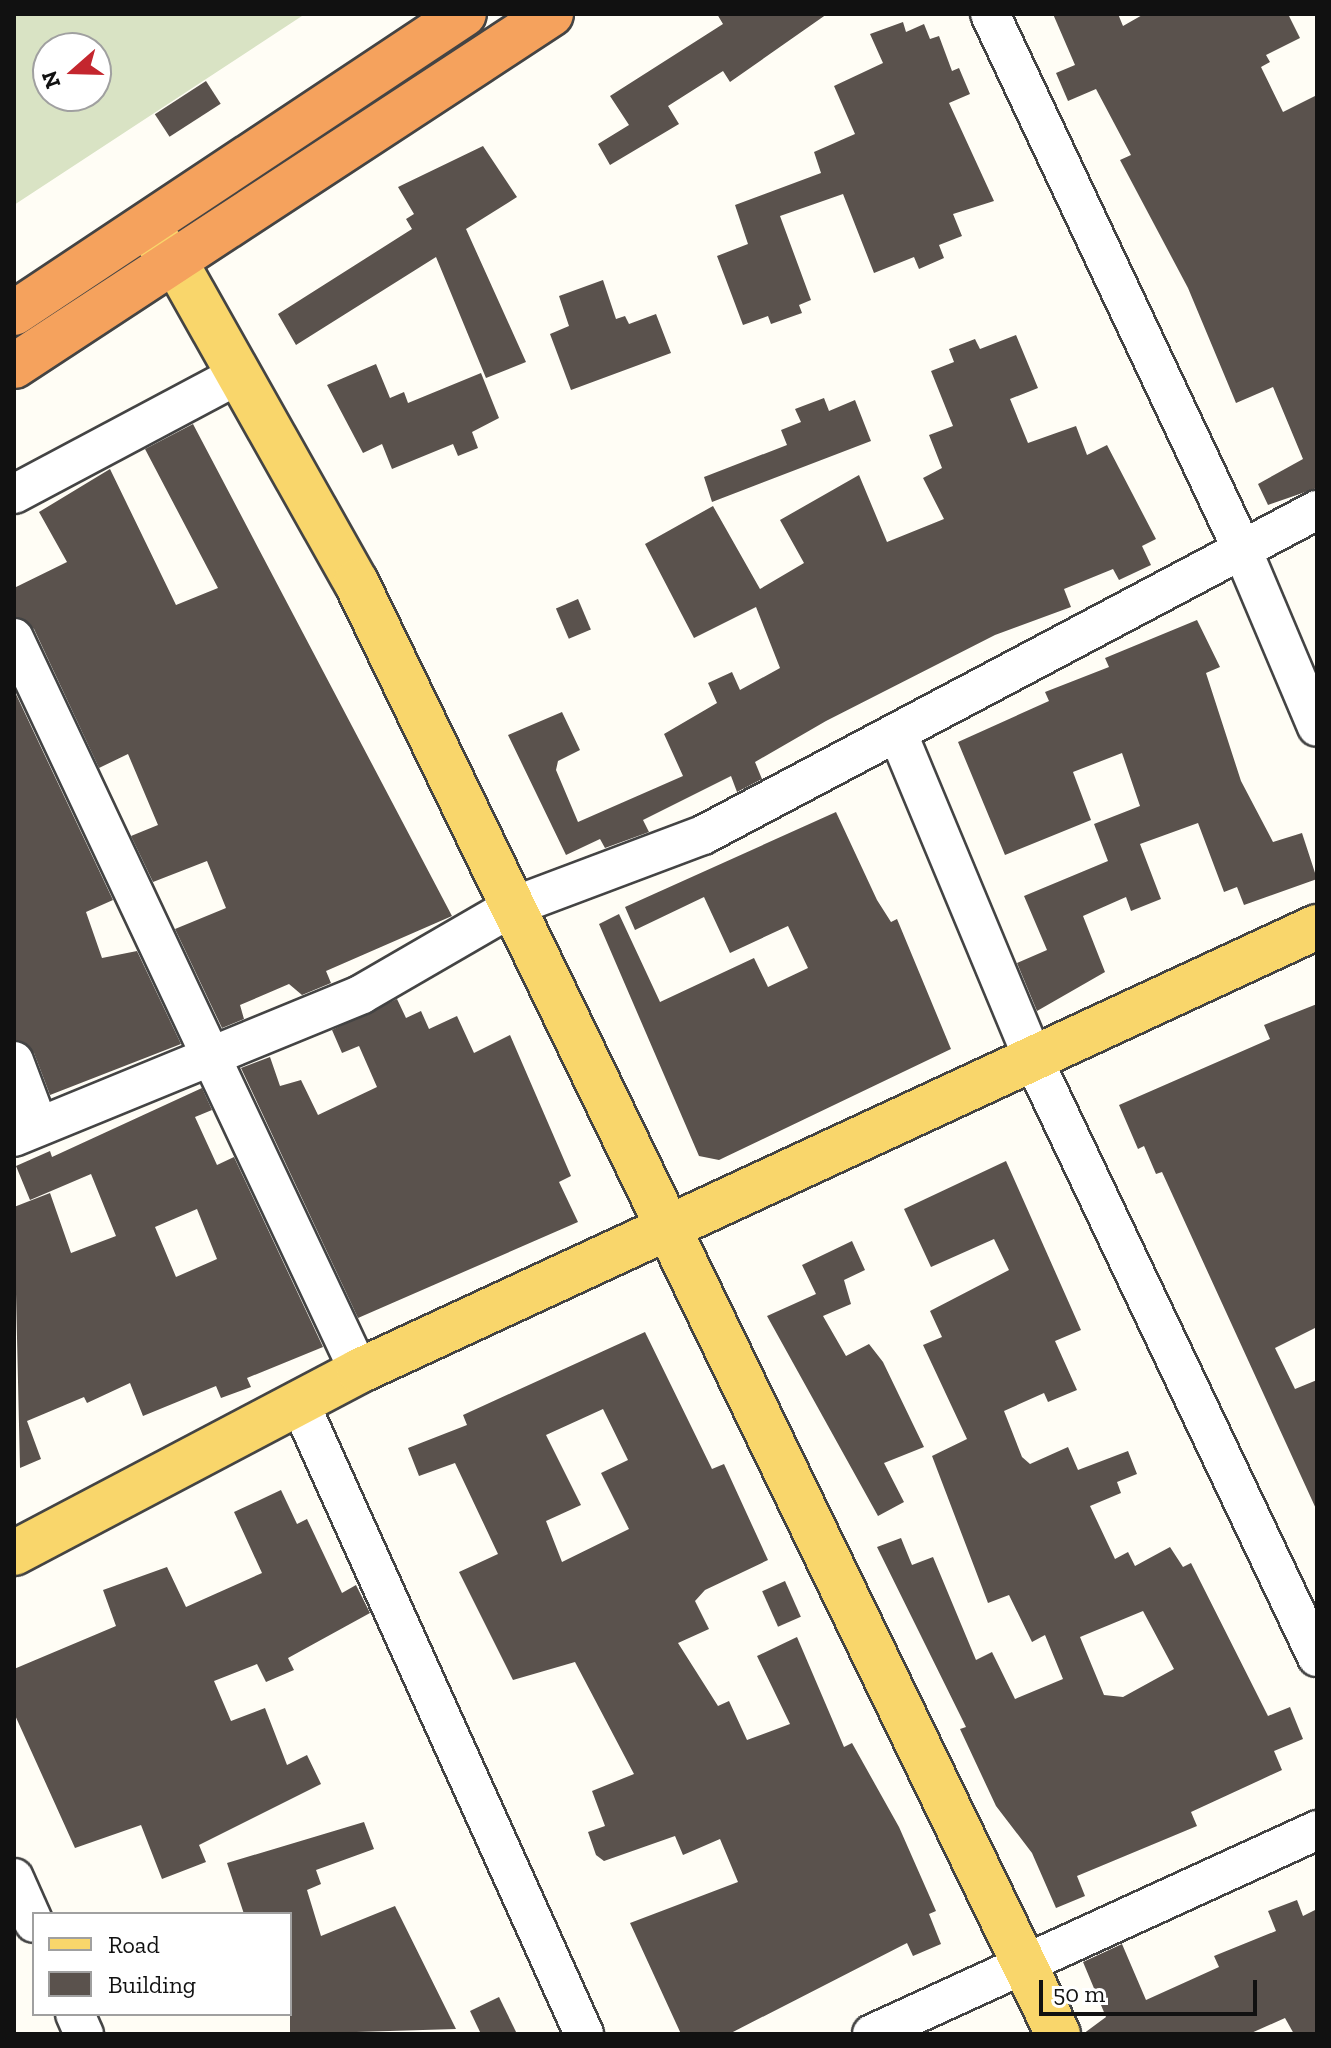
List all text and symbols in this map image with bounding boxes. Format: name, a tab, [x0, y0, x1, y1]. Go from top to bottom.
north arrow	[32, 32, 112, 112]
text: N	[35, 67, 66, 92]
legend	[32, 1912, 292, 2016]
text: Road	[108, 1930, 160, 1959]
scale bar	[1043, 1964, 1261, 2014]
text: Building	[108, 1970, 196, 1999]
text: 50 m	[1053, 1979, 1105, 2008]

